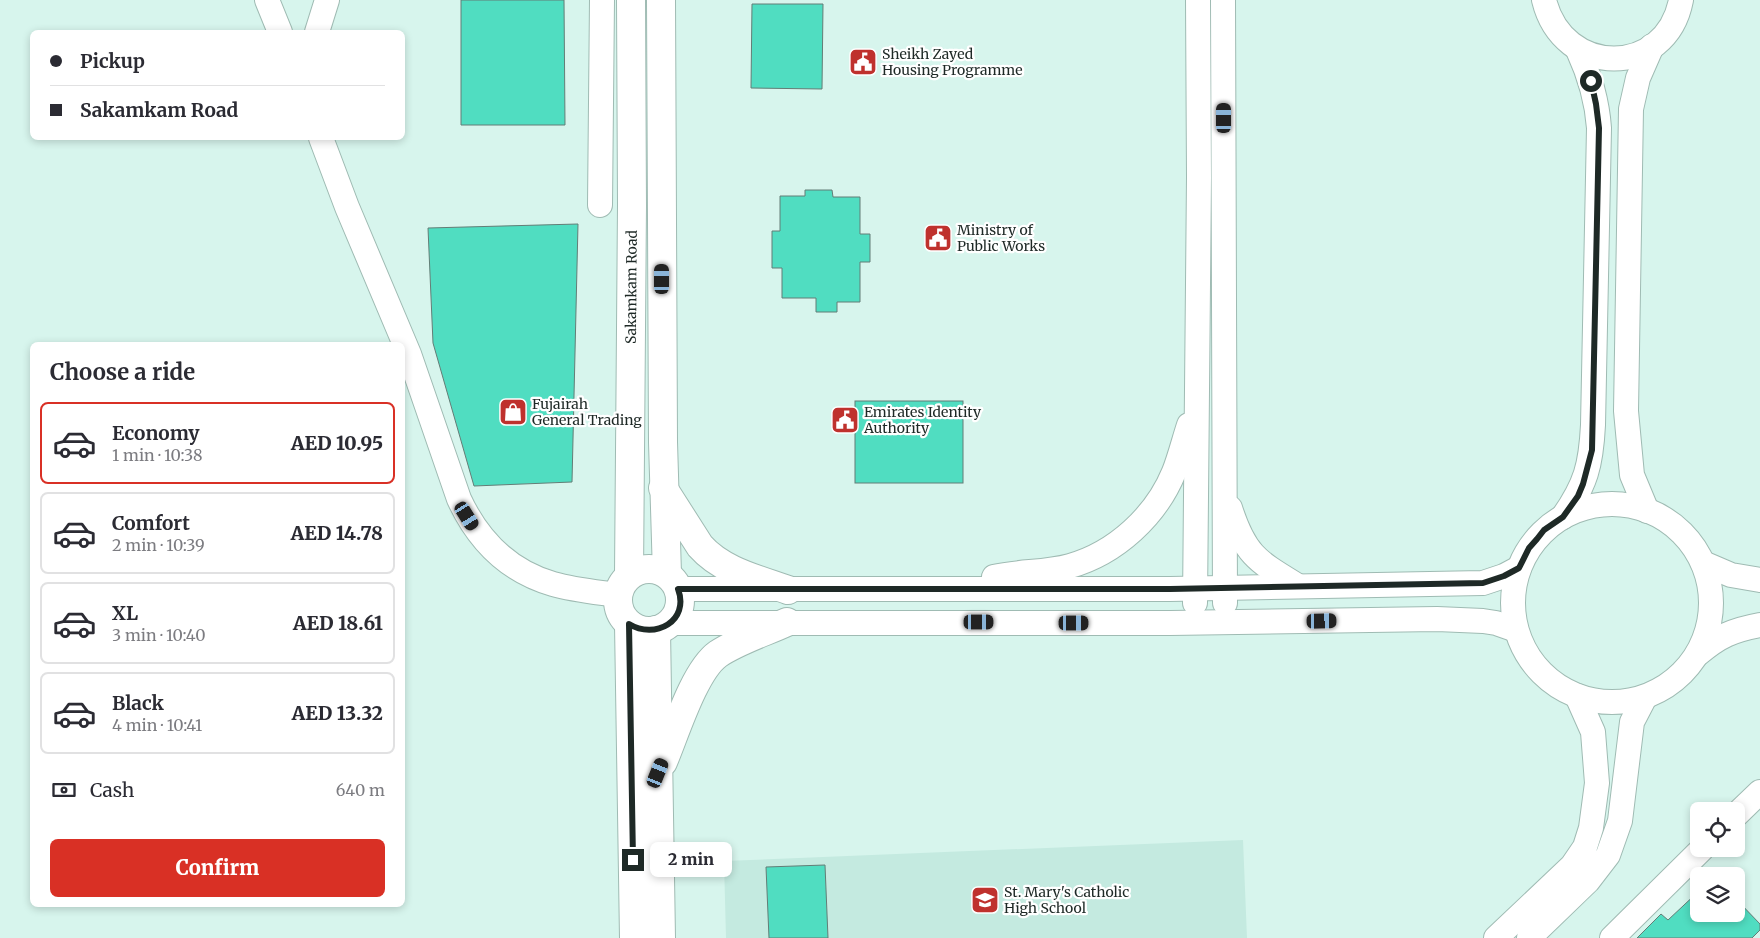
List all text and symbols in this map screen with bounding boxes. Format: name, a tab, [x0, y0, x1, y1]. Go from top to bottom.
place label: Sheikh Zayed Housing Programme	[882, 45, 1023, 79]
public building icon: Sheikh Zayed Housing Programme	[848, 47, 878, 77]
text: Pickup	[80, 49, 145, 73]
route start	[1580, 70, 1602, 92]
text: Sakamkam Road	[80, 98, 238, 122]
car	[1216, 103, 1231, 133]
place label: Ministry of Public Works	[957, 221, 1045, 255]
public building icon: Ministry of Public Works	[923, 223, 953, 253]
street label: Sakamkam Road	[622, 229, 641, 344]
car	[654, 264, 669, 294]
text: Choose a ride	[50, 358, 195, 386]
place label: Fujairah General Trading	[532, 395, 642, 429]
shop icon: Fujairah General Trading	[498, 397, 528, 427]
place label: Emirates Identity Authority	[863, 403, 982, 437]
public building icon: Emirates Identity Authority	[830, 405, 860, 435]
icon: car	[52, 421, 97, 466]
text: Economy	[112, 421, 200, 445]
text: AED 10.95	[291, 431, 383, 455]
text: 1 min · 10:38	[112, 445, 203, 465]
car	[452, 499, 481, 533]
icon: car	[52, 511, 97, 556]
text: Comfort	[112, 511, 190, 535]
text: AED 14.78	[291, 521, 383, 545]
text: 2 min · 10:39	[112, 535, 205, 555]
icon: car	[52, 601, 97, 646]
text: XL	[112, 601, 138, 625]
text: AED 18.61	[293, 611, 383, 635]
car	[1306, 613, 1337, 629]
car	[964, 615, 994, 630]
car	[1059, 616, 1089, 631]
text: 3 min · 10:40	[112, 625, 206, 645]
icon: car	[52, 691, 97, 736]
text: Black	[112, 691, 164, 715]
text: AED 13.32	[292, 701, 383, 725]
text: 4 min · 10:41	[112, 715, 202, 735]
car	[645, 756, 670, 790]
icon: cash	[50, 776, 78, 804]
text: Cash	[90, 778, 134, 802]
text: 640 m	[336, 780, 385, 800]
map controls	[1690, 802, 1745, 922]
button: locate	[1690, 802, 1745, 857]
button: Confirm	[50, 839, 385, 897]
callout: 2 min	[650, 842, 733, 878]
route end	[622, 849, 644, 871]
text: 2 min	[668, 849, 714, 869]
button: layers	[1690, 867, 1745, 922]
place label: St. Mary's Catholic High School	[1004, 883, 1129, 917]
school or university icon: St. Mary's Catholic High School	[970, 885, 1000, 915]

